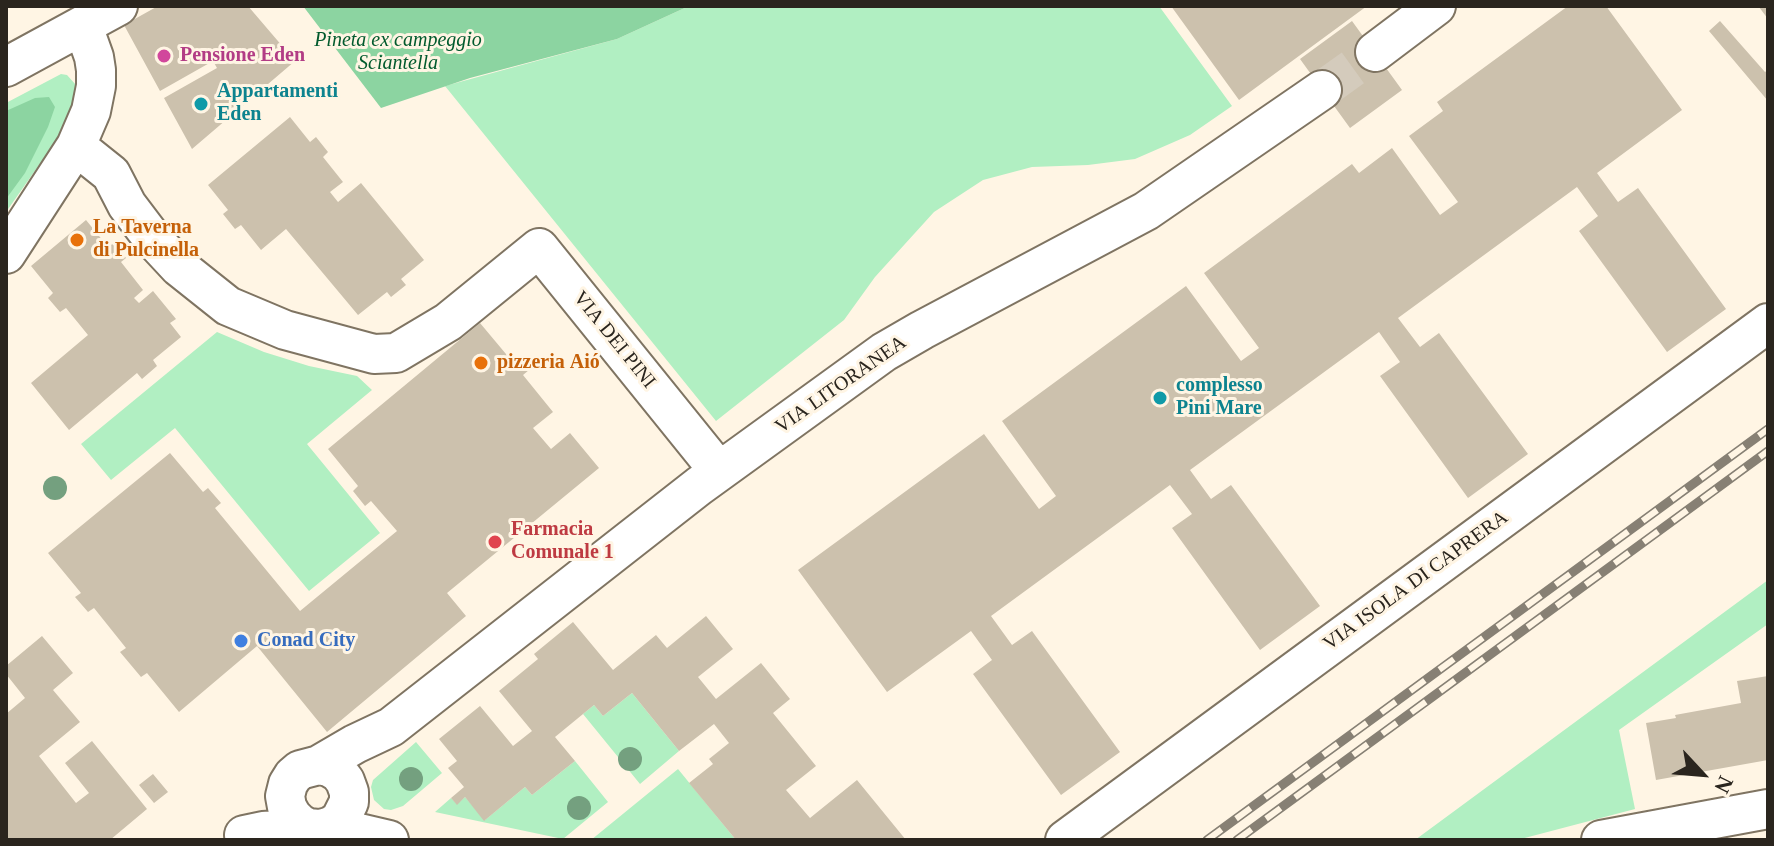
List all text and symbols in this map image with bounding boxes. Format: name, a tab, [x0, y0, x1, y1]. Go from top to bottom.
park label: Pineta ex campeggio Sciantella	[314, 29, 482, 76]
place label: Pensione Eden	[180, 44, 305, 68]
marker: Pensione Eden	[155, 47, 173, 65]
place label: Appartamenti Eden	[217, 80, 338, 127]
marker: Appartamenti Eden	[192, 95, 210, 113]
place label: La Taverna di Pulcinella	[93, 216, 199, 263]
marker: La Taverna di Pulcinella	[68, 231, 86, 249]
street label: VIA DEI PINI	[568, 287, 660, 393]
street label: VIA LITORANEA	[771, 331, 911, 439]
place label: pizzeria Aió	[497, 351, 600, 375]
marker: pizzeria Aió	[472, 354, 490, 372]
place label: complesso Pini Mare	[1176, 374, 1263, 421]
marker: complesso Pini Mare	[1151, 389, 1169, 407]
street label: VIA ISOLA DI CAPRERA	[1319, 506, 1513, 656]
place label: Farmacia Comunale 1	[511, 518, 614, 565]
marker: Farmacia Comunale 1	[486, 533, 504, 551]
place label: Conad City	[257, 629, 355, 653]
marker: Conad City	[232, 632, 250, 650]
north arrow	[1662, 734, 1742, 814]
text: N	[1709, 772, 1739, 797]

